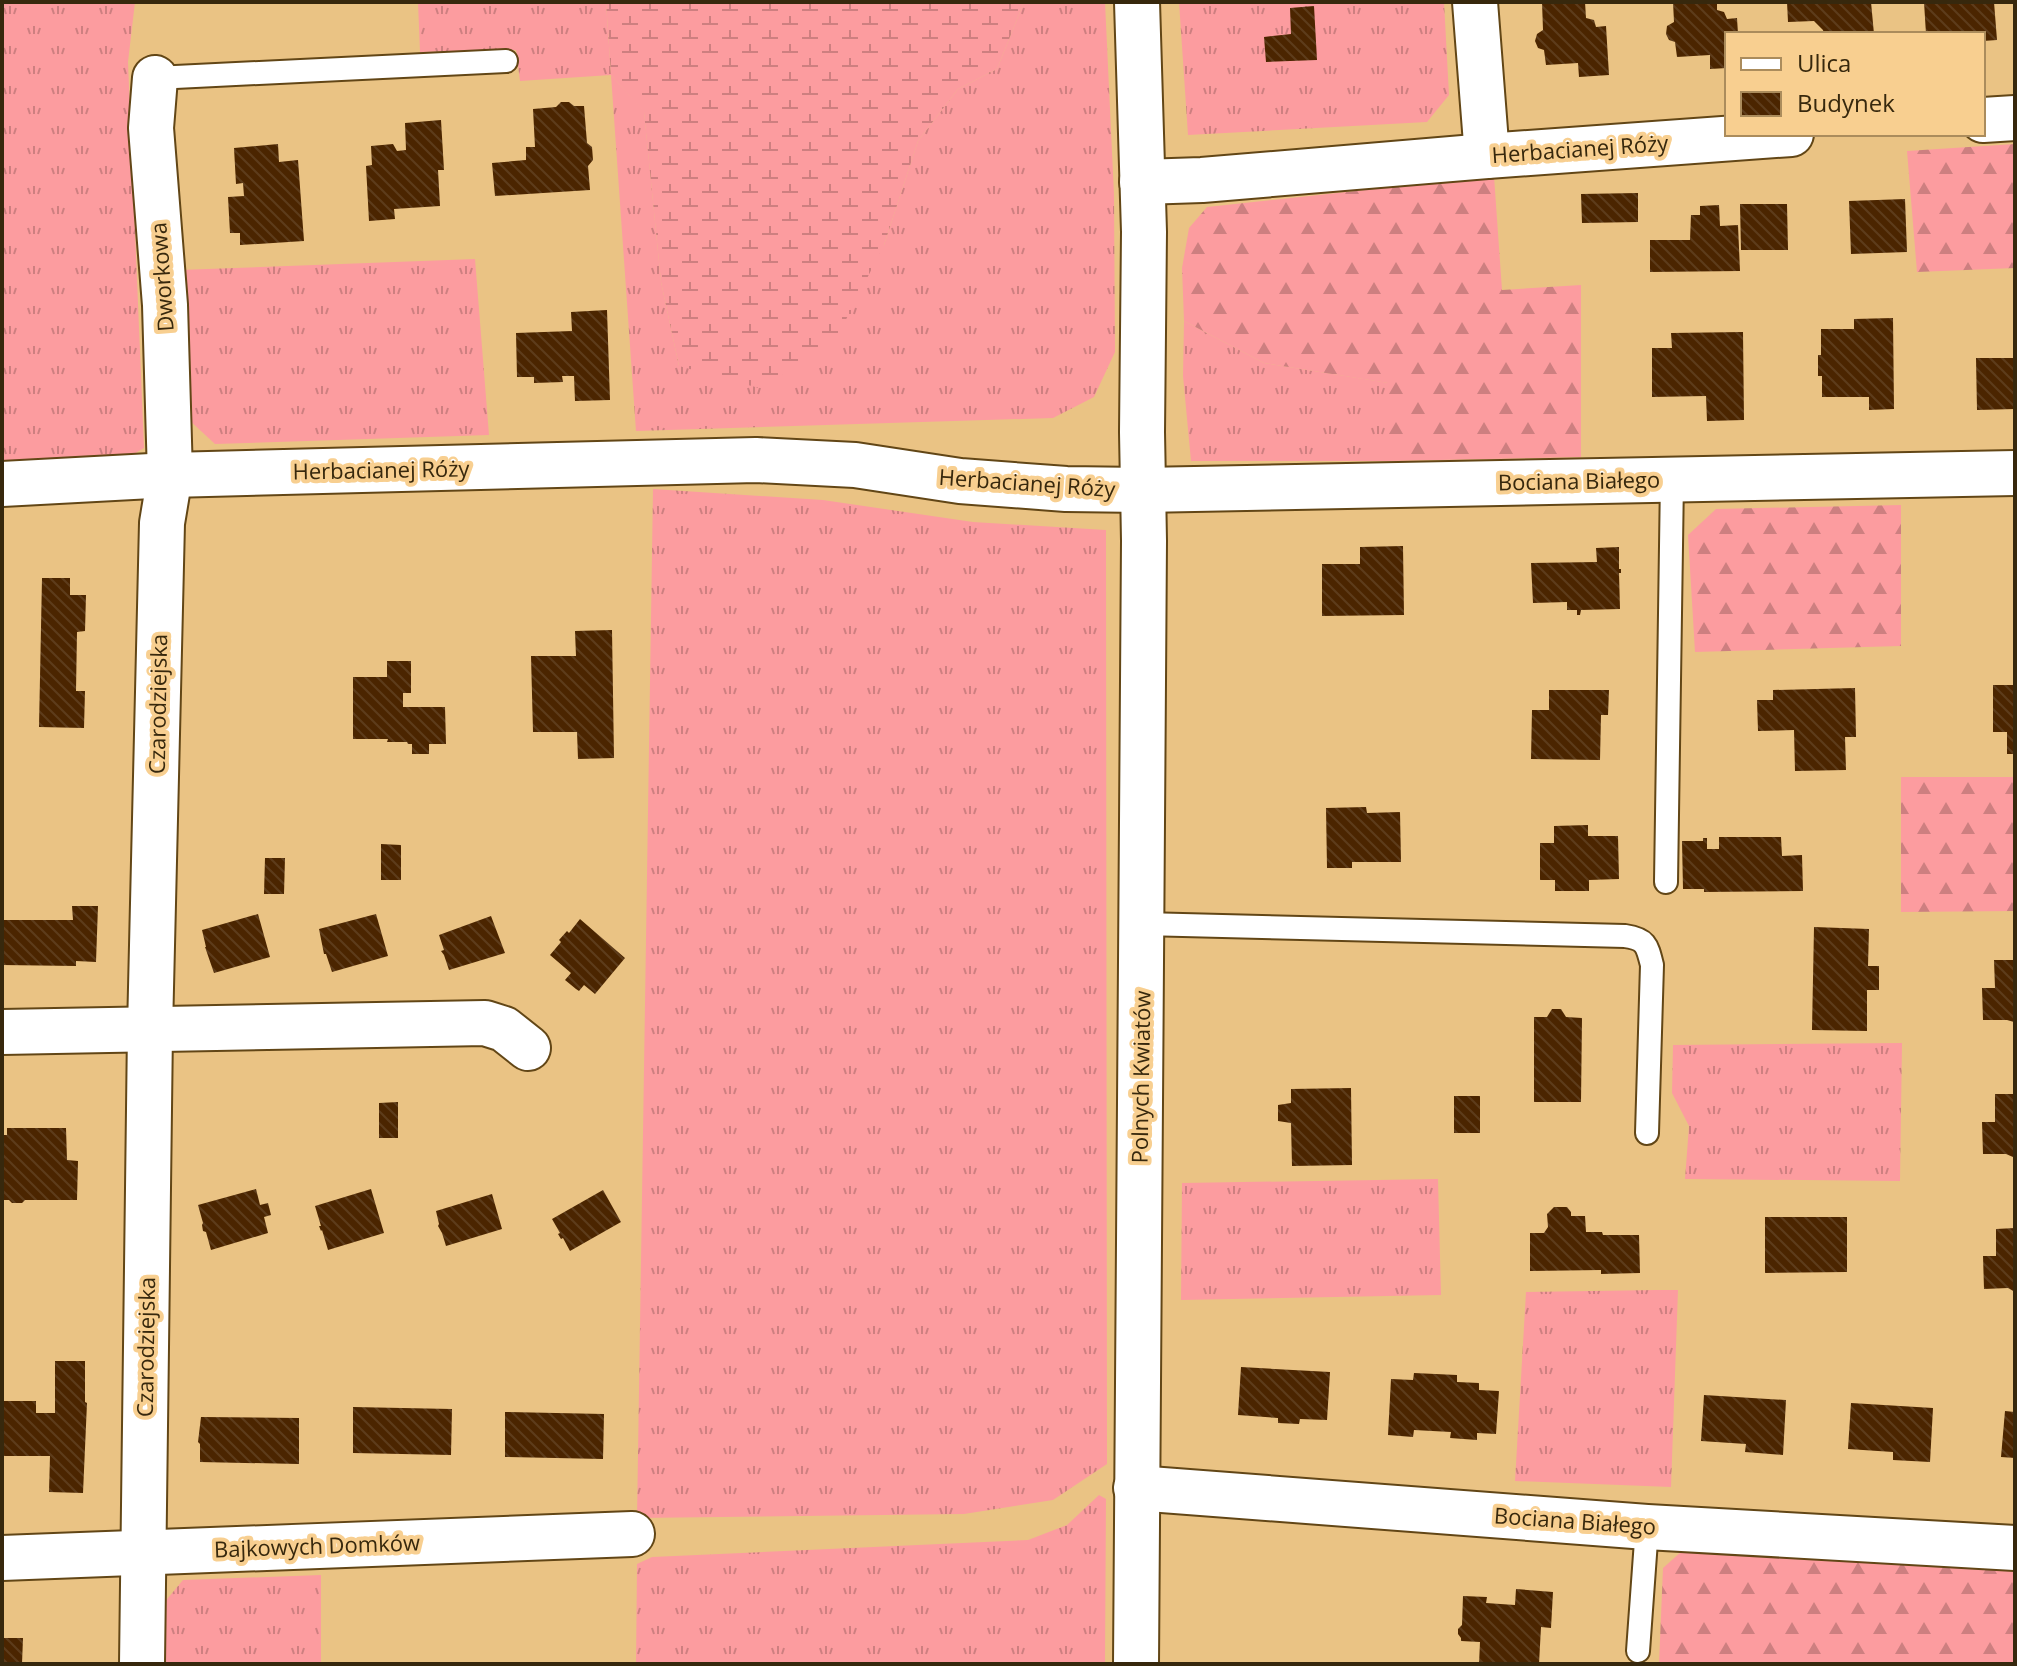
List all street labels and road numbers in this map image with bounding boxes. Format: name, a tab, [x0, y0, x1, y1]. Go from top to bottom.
street label: Herbacianej Róży	[1491, 127, 1670, 169]
street label: Dworkowa	[142, 222, 180, 333]
street label: Herbacianej Róży	[292, 452, 471, 486]
street label: Herbacianej Róży	[938, 461, 1117, 503]
street label: Bociana Białego	[1498, 464, 1660, 496]
street label: Czarodziejska	[141, 634, 173, 774]
street label: Polnych Kwiatów	[1123, 990, 1157, 1164]
street label: Czarodziejska	[129, 1277, 161, 1417]
street label: Bociana Białego	[1493, 1499, 1657, 1541]
street label: Bajkowych Domków	[213, 1526, 420, 1564]

